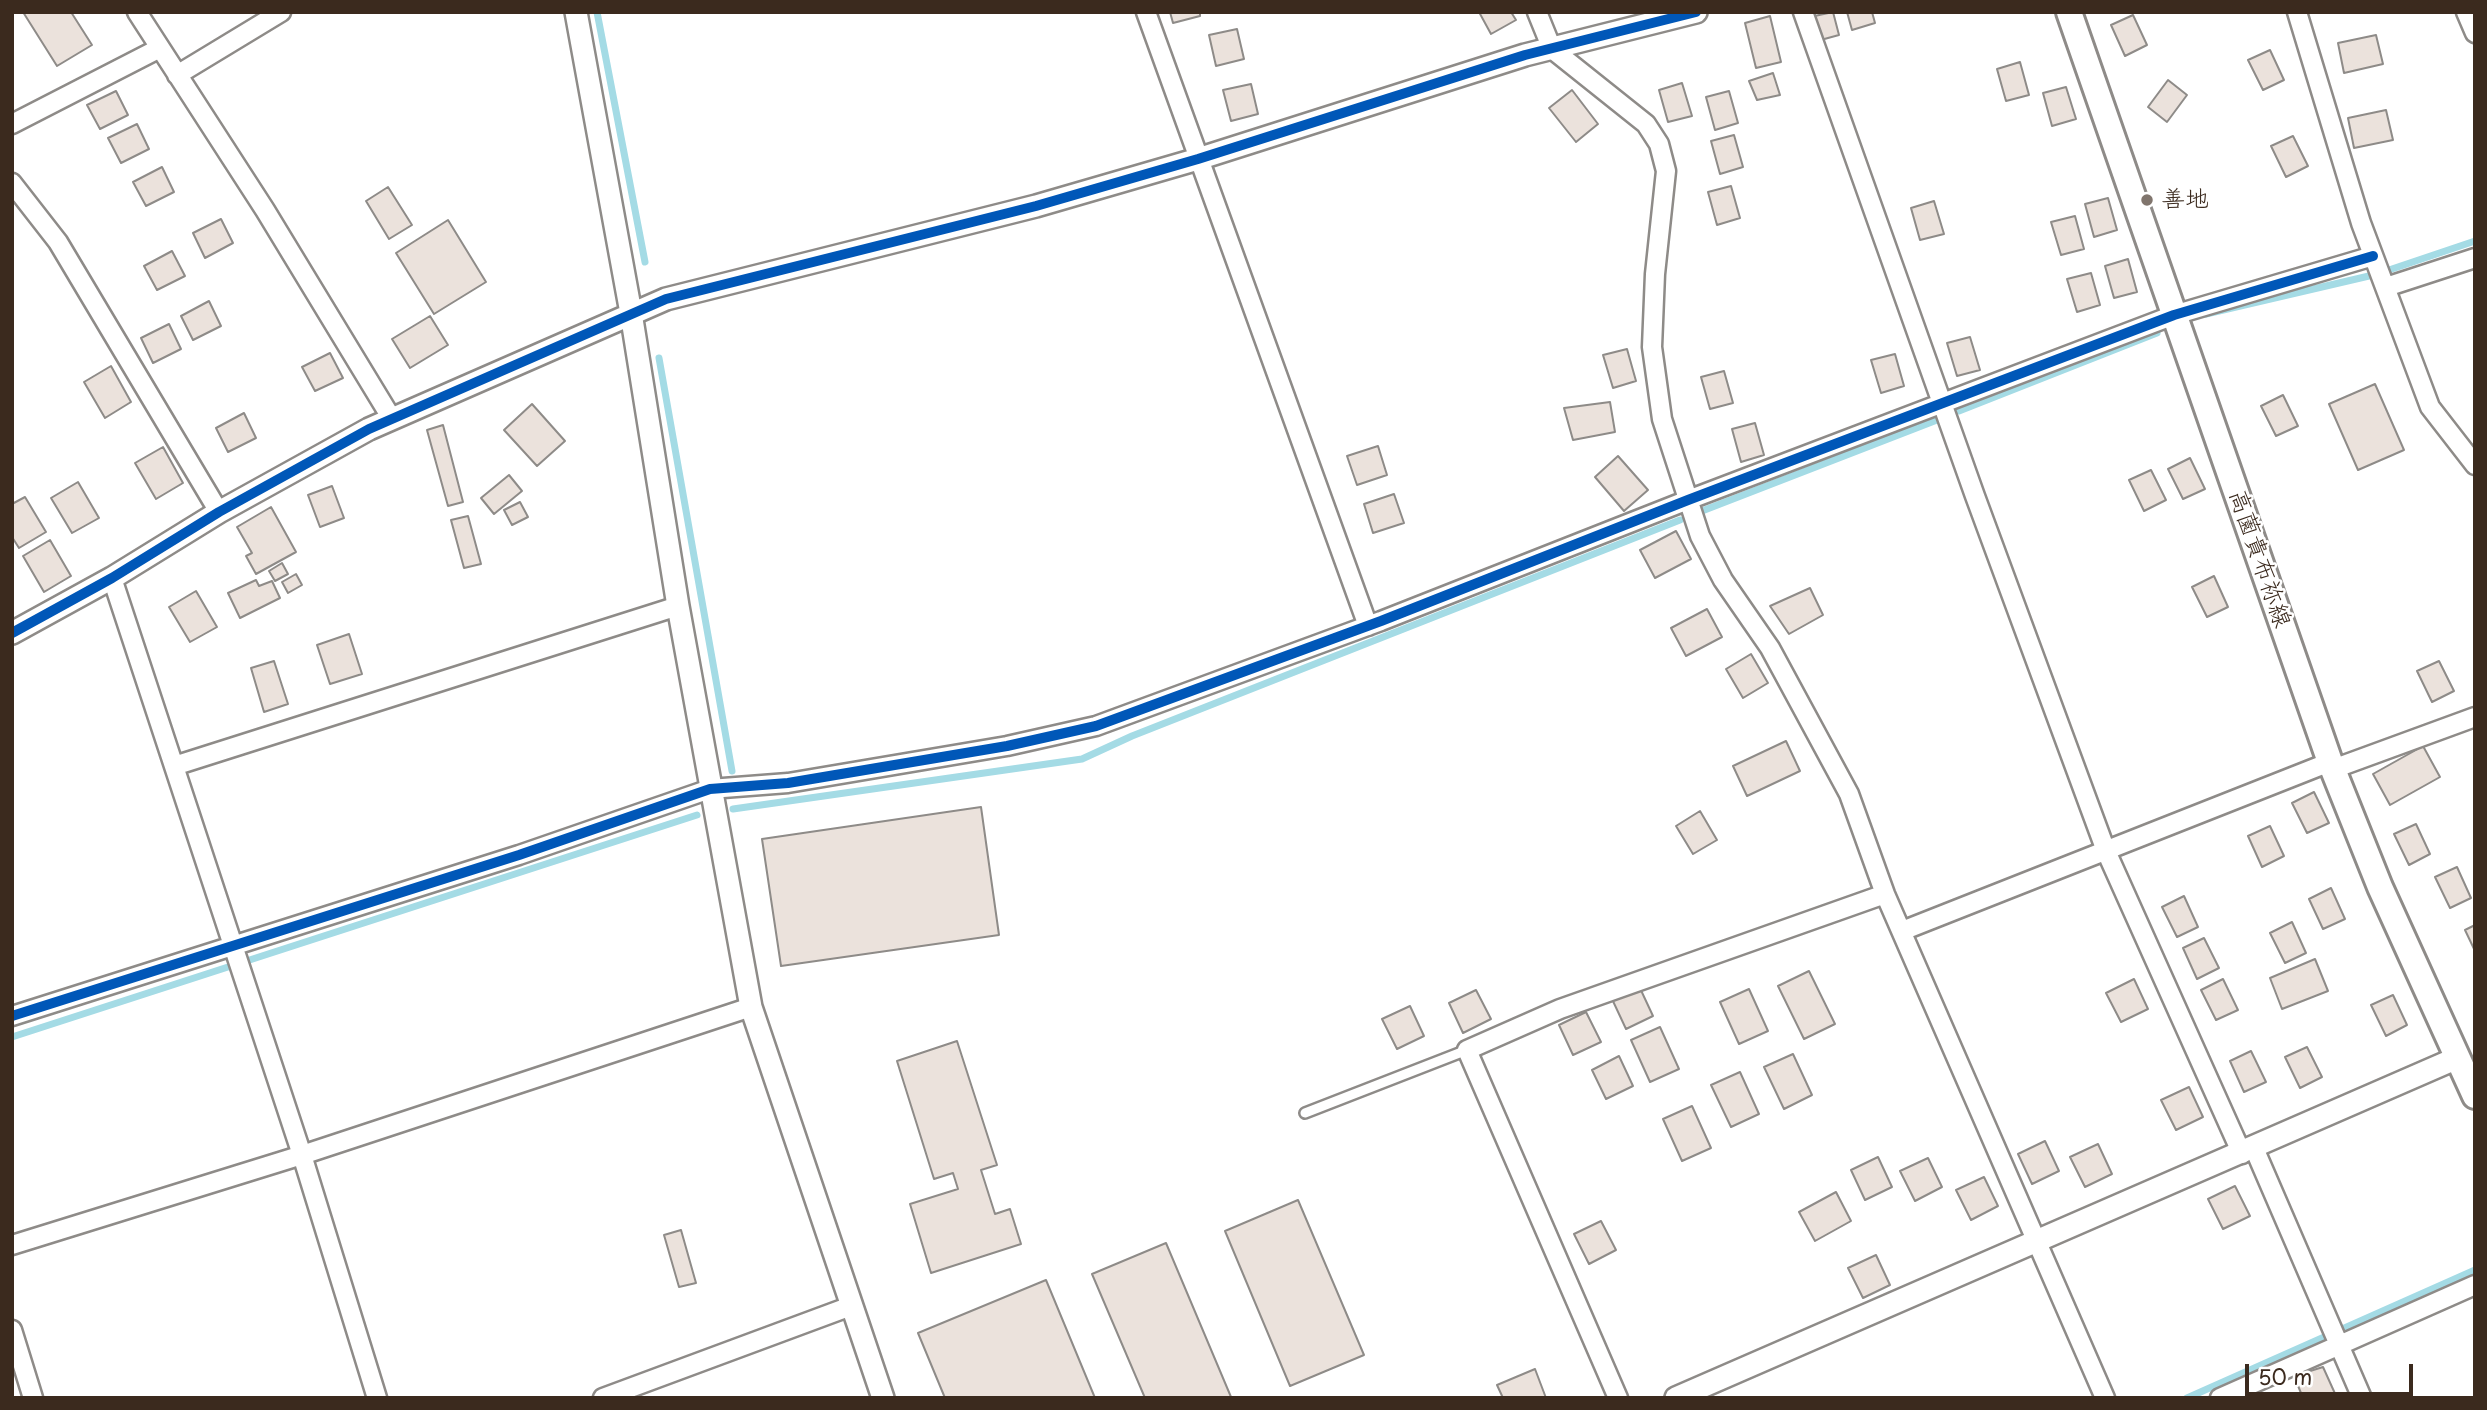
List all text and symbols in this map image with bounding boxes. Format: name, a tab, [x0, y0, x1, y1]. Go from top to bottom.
place label: 善地	[2161, 186, 2209, 214]
marker: 善地	[2139, 192, 2155, 208]
street label: 高薗貴布祢線	[2222, 486, 2296, 632]
scale bar	[2249, 1350, 2417, 1394]
text: 50 m	[2258, 1360, 2312, 1392]

